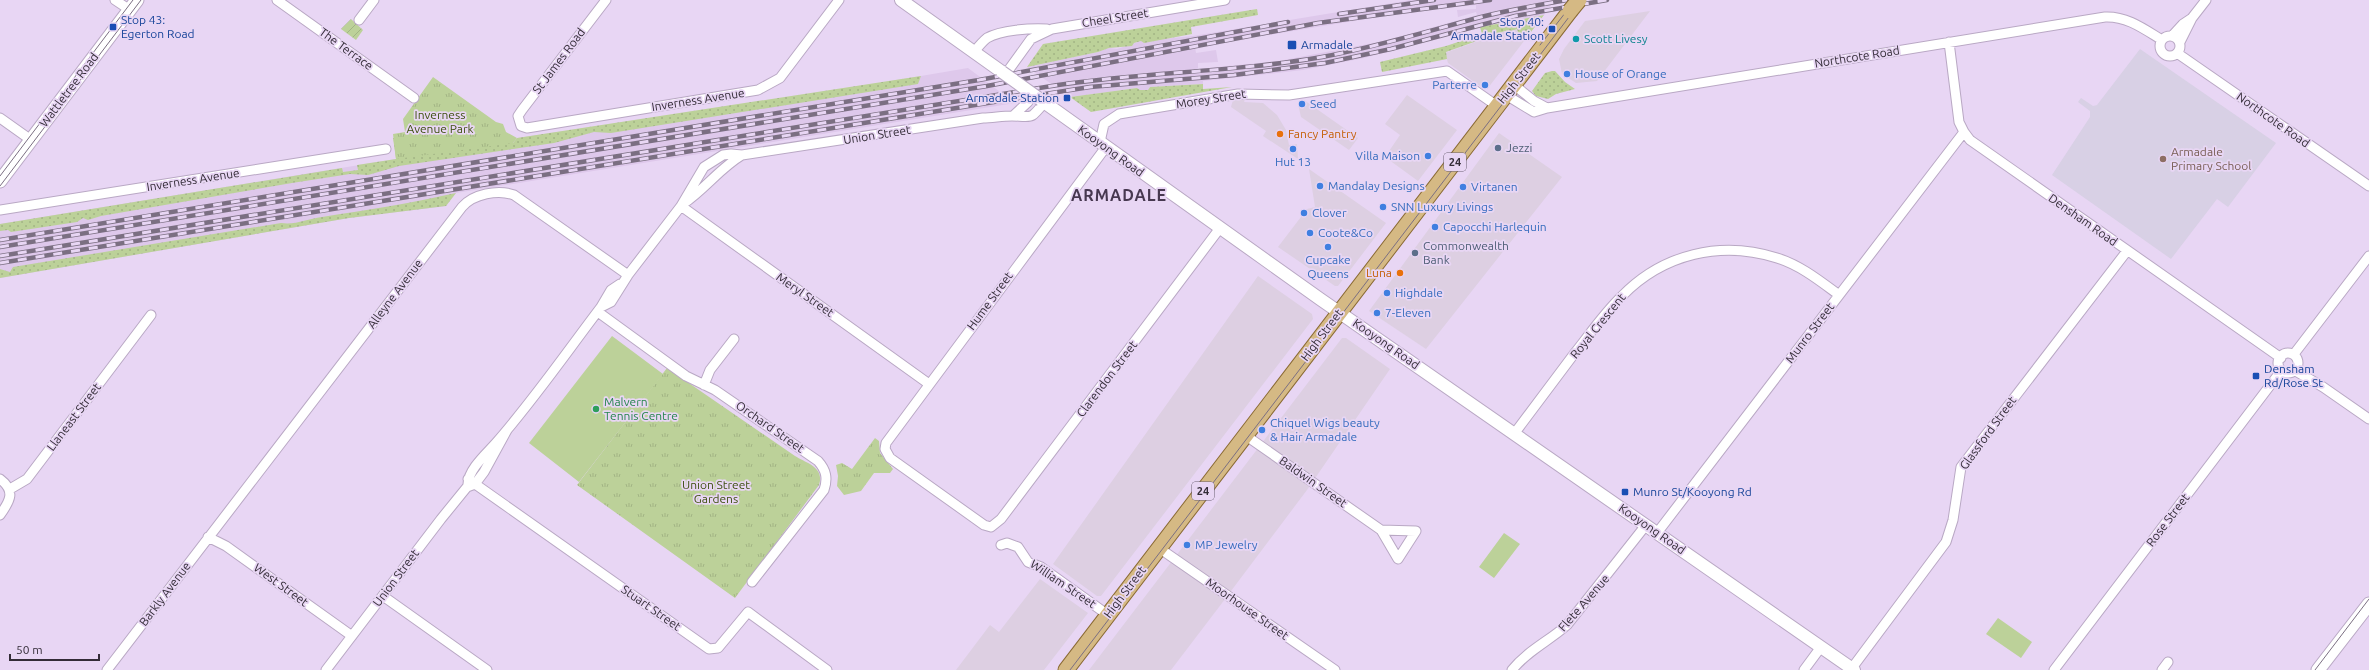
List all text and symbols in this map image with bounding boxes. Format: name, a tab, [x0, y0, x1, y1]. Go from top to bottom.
street label: Cheel Street	[1081, 6, 1149, 29]
place label: Stop 43: Egerton Road	[121, 13, 195, 40]
place label: Stop 40: Armadale Station	[1451, 15, 1544, 42]
marker: Stop 43: Egerton Road	[108, 22, 118, 32]
marker: Stop 40: Armadale Station	[1547, 24, 1557, 34]
street label: The Terrace	[317, 25, 376, 72]
street label: St James Road	[530, 25, 587, 96]
place label: Scott Livesy	[1584, 32, 1648, 45]
marker: Scott Livesy	[1571, 34, 1581, 44]
place label: Armadale	[1301, 38, 1353, 51]
marker: Armadale	[1286, 39, 1298, 51]
street label: Northcote Road	[1813, 43, 1900, 70]
street label: High Street	[1495, 49, 1543, 106]
street label: Wattletree Road	[37, 50, 101, 129]
place label: House of Orange	[1575, 67, 1667, 80]
marker: House of Orange	[1562, 69, 1572, 79]
place label: Parterre	[1432, 78, 1477, 91]
marker: Parterre	[1480, 80, 1490, 90]
street label: Inverness Avenue	[650, 86, 745, 113]
street label: Morey Street	[1175, 87, 1247, 110]
street label: Northcote Road	[2234, 90, 2312, 150]
place label: Armadale Station	[966, 91, 1059, 104]
marker: Armadale Station	[1062, 93, 1072, 103]
place label: Seed	[1310, 97, 1337, 110]
marker: Seed	[1297, 99, 1307, 109]
park label: Inverness Avenue Park	[406, 108, 474, 135]
street label: Kooyong Road	[1076, 122, 1147, 179]
street label: Union Street	[842, 123, 912, 146]
place label: Fancy Pantry	[1288, 127, 1357, 140]
marker: Fancy Pantry	[1275, 129, 1285, 139]
place label: Jezzi	[1506, 141, 1533, 154]
marker: Jezzi	[1493, 143, 1503, 153]
marker: Hut 13	[1288, 144, 1298, 154]
place label: Armadale Primary School	[2171, 145, 2251, 172]
place label: Villa Maison	[1355, 149, 1420, 162]
marker: Villa Maison	[1423, 151, 1433, 161]
road number: 24	[1444, 153, 1466, 171]
marker: Armadale Primary School	[2158, 154, 2168, 164]
place label: Hut 13	[1275, 155, 1311, 168]
street label: Inverness Avenue	[145, 166, 240, 193]
place label: Mandalay Designs	[1328, 179, 1425, 192]
place label: Virtanen	[1471, 180, 1518, 193]
marker: Mandalay Designs	[1315, 181, 1325, 191]
marker: Virtanen	[1458, 182, 1468, 192]
district label: ARMADALE	[1071, 186, 1167, 204]
street label: Densham Road	[2046, 191, 2120, 248]
place label: SNN Luxury Livings	[1391, 200, 1493, 213]
marker: SNN Luxury Livings	[1378, 202, 1388, 212]
place label: Clover	[1312, 206, 1347, 219]
marker: Clover	[1299, 208, 1309, 218]
place label: Capocchi Harlequin	[1443, 220, 1547, 233]
marker: Capocchi Harlequin	[1430, 222, 1440, 232]
place label: Coote&Co	[1318, 226, 1373, 239]
marker: Coote&Co	[1305, 228, 1315, 238]
place label: Commonwealth Bank	[1423, 239, 1509, 266]
marker: Cupcake Queens	[1323, 242, 1333, 252]
marker: Commonwealth Bank	[1410, 248, 1420, 258]
place label: Cupcake Queens	[1305, 253, 1351, 280]
street label: Alleyne Avenue	[364, 257, 425, 331]
place label: Luna	[1366, 266, 1392, 279]
marker: Luna	[1395, 268, 1405, 278]
street label: Hume Street	[964, 269, 1015, 332]
street label: Meryl Street	[774, 270, 837, 319]
place label: Highdale	[1395, 286, 1443, 299]
marker: Highdale	[1382, 288, 1392, 298]
street label: Royal Crescent	[1567, 290, 1628, 361]
street label: Munro Street	[1783, 300, 1837, 365]
street label: High Street	[1298, 306, 1345, 363]
place label: 7-Eleven	[1385, 306, 1431, 319]
marker: 7-Eleven	[1372, 308, 1382, 318]
street label: Kooyong Road	[1351, 316, 1422, 371]
street label: Clarendon Street	[1074, 338, 1140, 419]
place label: Densham Rd/Rose St	[2264, 362, 2323, 389]
marker: Densham Rd/Rose St	[2251, 371, 2261, 381]
street label: Llaneast Street	[44, 380, 103, 453]
street label: Glassford Street	[1957, 393, 2019, 472]
place label: Malvern Tennis Centre	[604, 395, 678, 422]
street label: Orchard Street	[734, 398, 807, 455]
marker: Malvern Tennis Centre	[591, 404, 601, 414]
place label: Chiquel Wigs beauty & Hair Armadale	[1270, 416, 1380, 443]
marker: Chiquel Wigs beauty & Hair Armadale	[1257, 425, 1267, 435]
street label: Baldwin Street	[1277, 454, 1350, 510]
park label: Union Street Gardens	[682, 478, 750, 505]
road number: 24	[1192, 482, 1214, 500]
place label: Munro St/Kooyong Rd	[1633, 485, 1752, 498]
marker: Munro St/Kooyong Rd	[1620, 487, 1630, 497]
street label: Rose Street	[2144, 491, 2192, 549]
street label: Kooyong Road	[1617, 501, 1688, 556]
place label: MP Jewelry	[1195, 538, 1258, 551]
marker: MP Jewelry	[1182, 540, 1192, 550]
street label: Union Street	[370, 546, 421, 609]
street label: William Street	[1028, 557, 1099, 610]
street label: Barkly Avenue	[136, 559, 193, 628]
street label: West Street	[252, 561, 311, 609]
street label: High Street	[1101, 563, 1148, 620]
street label: Flete Avenue	[1556, 572, 1612, 634]
street label: Moorhouse Street	[1203, 575, 1291, 642]
street label: Stuart Street	[619, 582, 684, 633]
scale bar	[10, 636, 99, 662]
text: 50 m	[16, 643, 43, 656]

